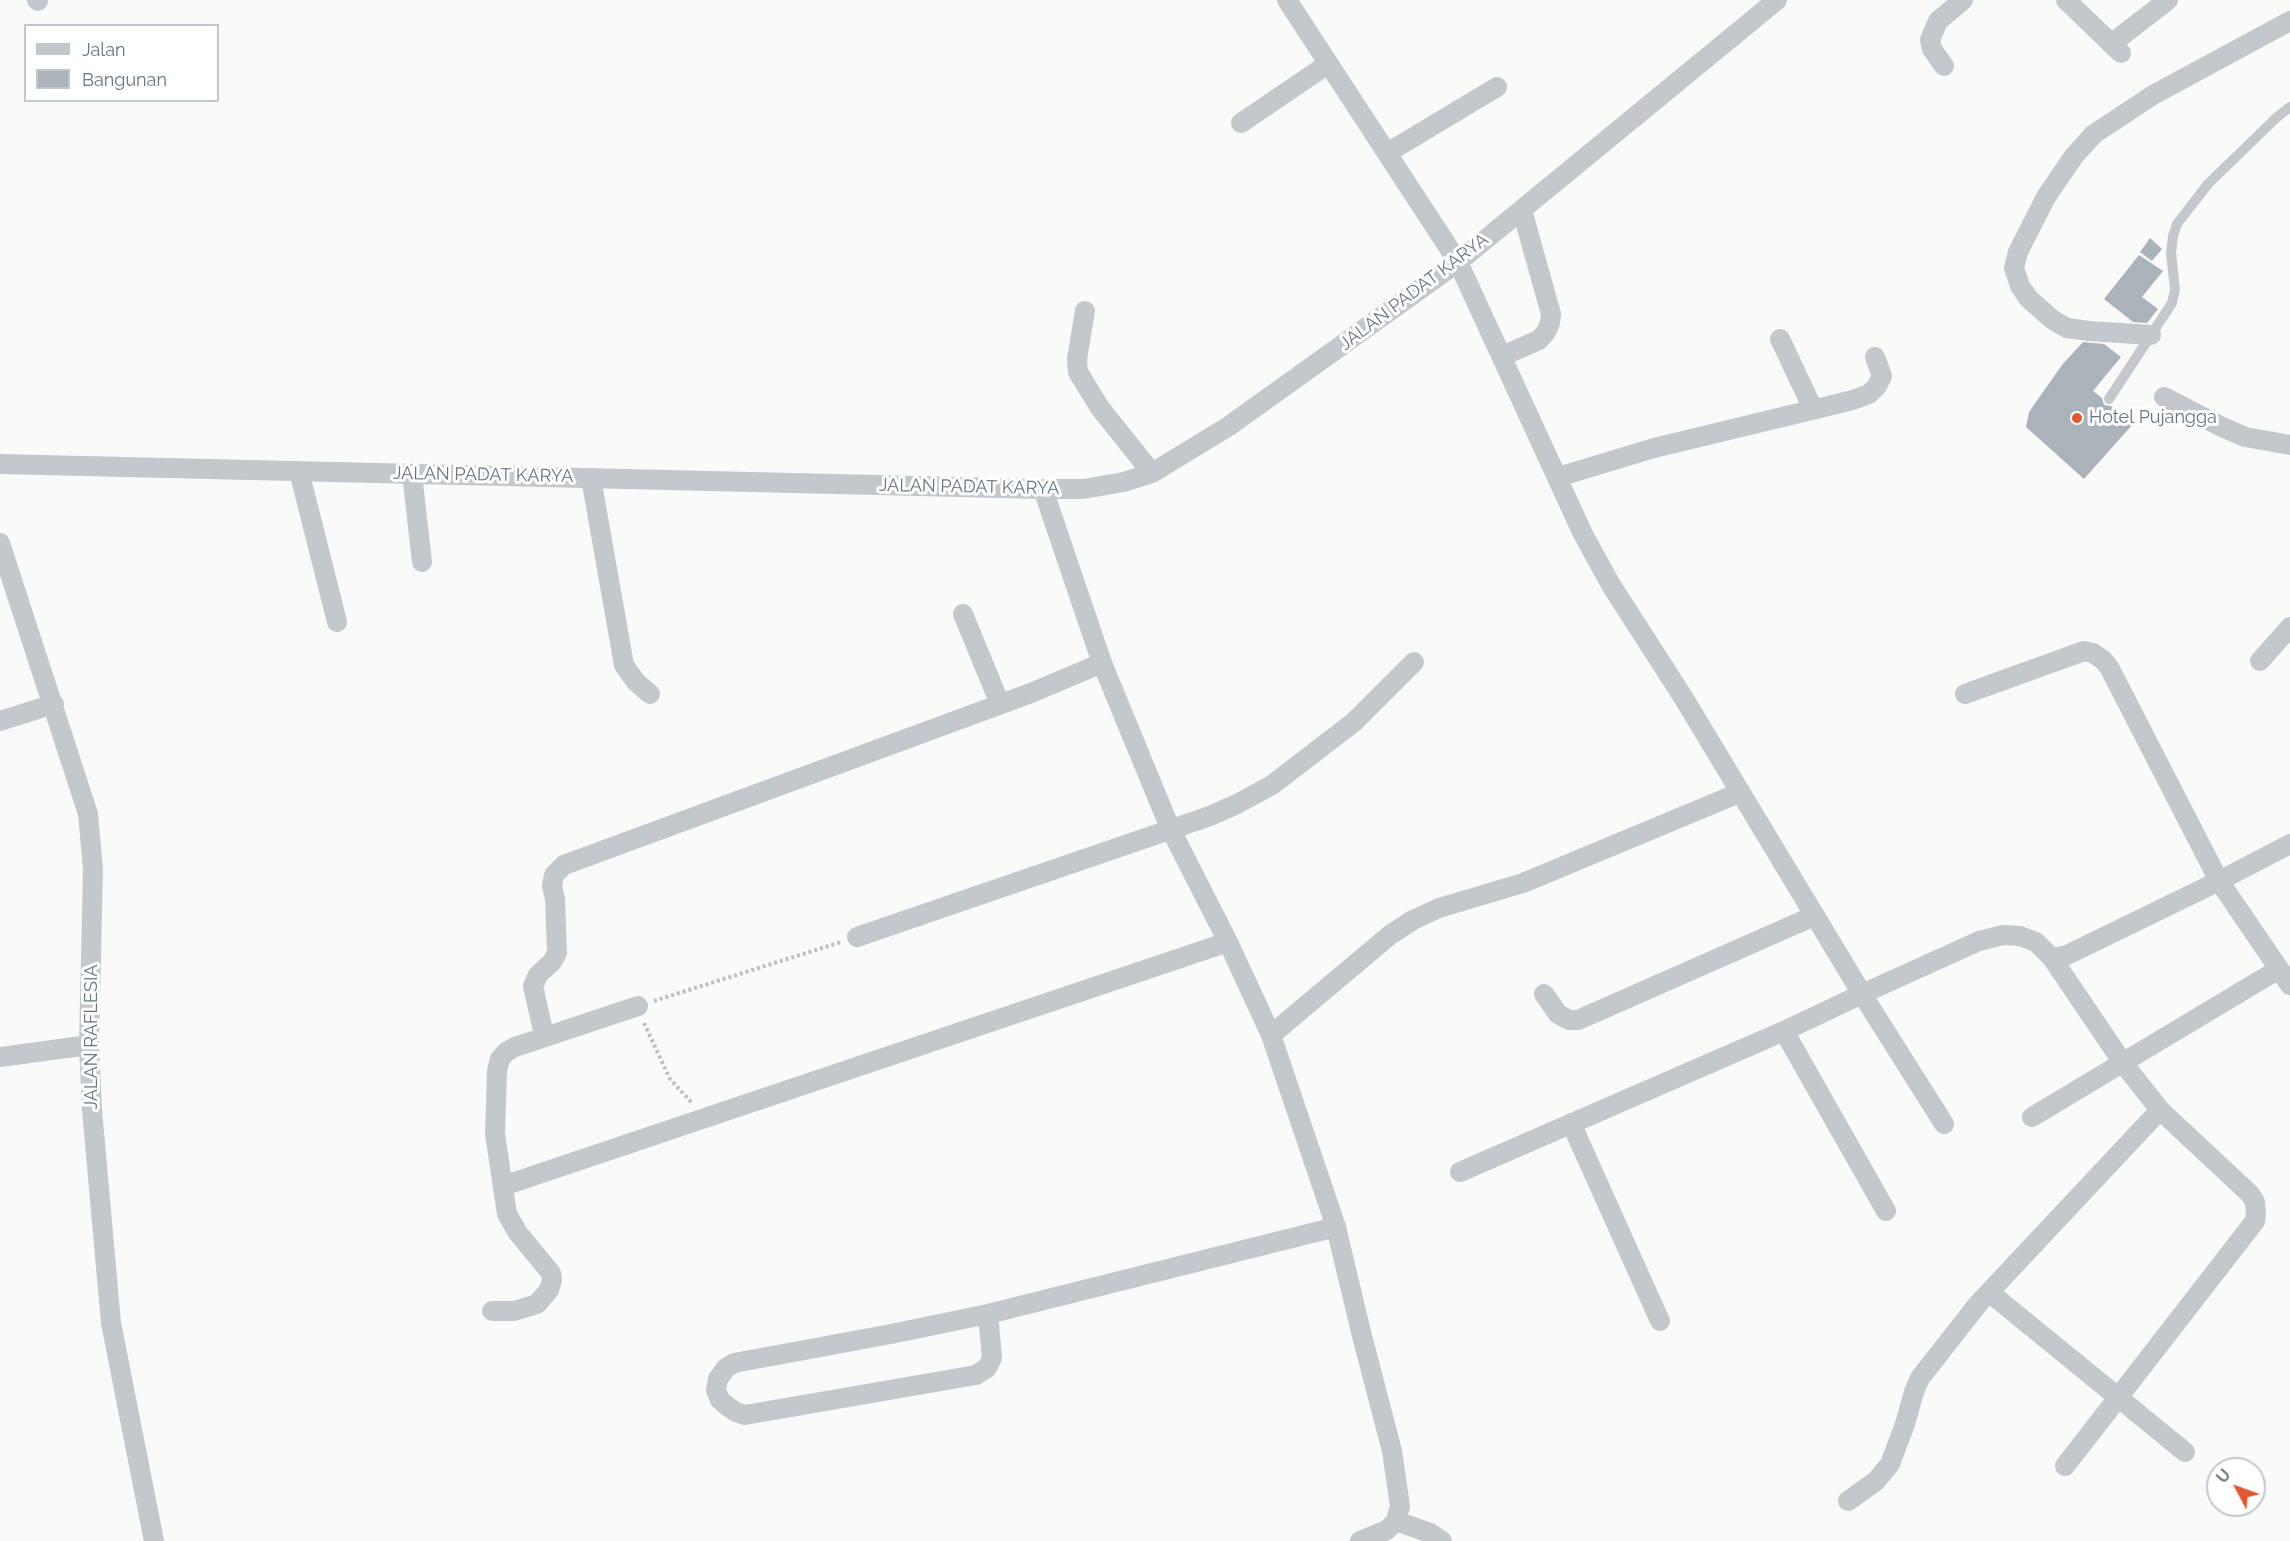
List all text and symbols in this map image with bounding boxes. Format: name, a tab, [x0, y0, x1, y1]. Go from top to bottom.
legend	[24, 24, 219, 102]
text: Jalan	[82, 39, 126, 60]
text: Bangunan	[82, 69, 167, 90]
street label: JALAN PADAT KARYA	[1335, 229, 1493, 355]
place label: Hotel Pujangga	[2089, 407, 2217, 429]
marker: Hotel Pujangga	[2070, 411, 2084, 425]
street label: JALAN PADAT KARYA	[393, 463, 573, 487]
street label: JALAN PADAT KARYA	[879, 475, 1059, 499]
street label: JALAN RAFLESIA	[81, 964, 103, 1110]
north arrow	[2206, 1457, 2266, 1517]
text: U	[2212, 1465, 2235, 1487]

